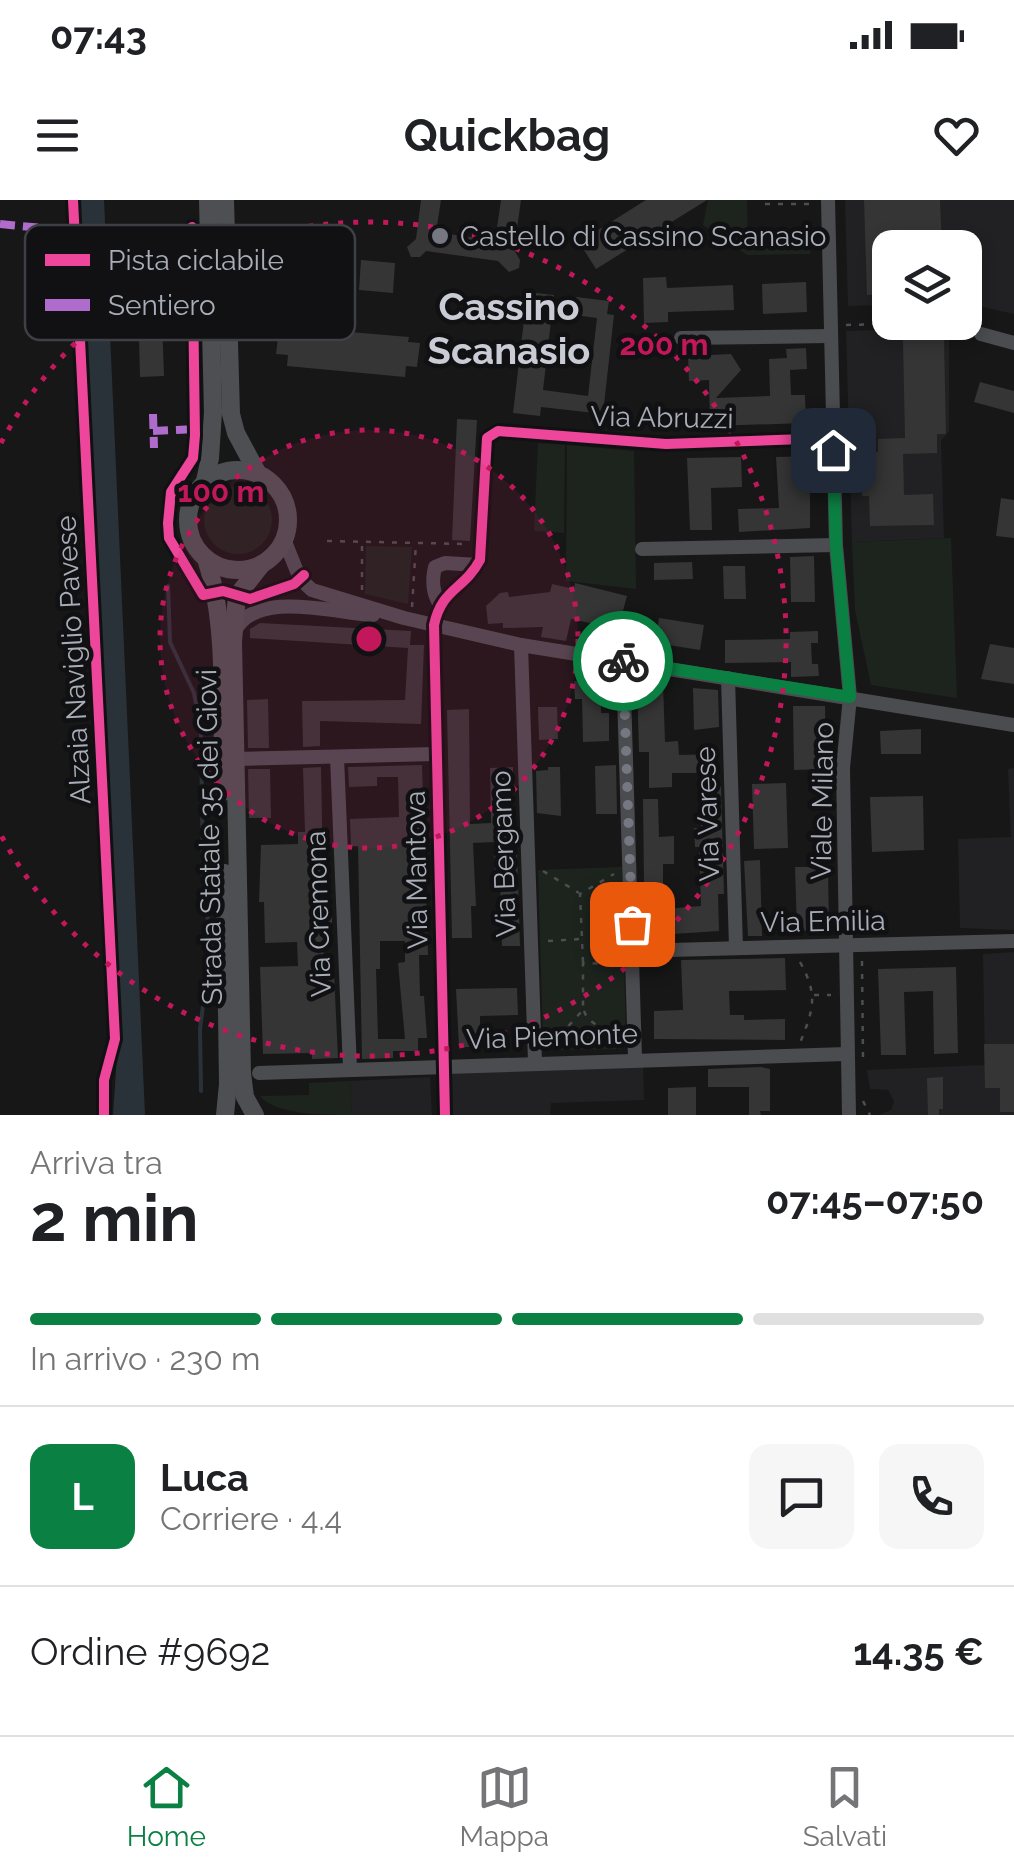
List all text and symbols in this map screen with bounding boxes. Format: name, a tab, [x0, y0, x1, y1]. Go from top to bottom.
text: 07:43	[50, 13, 147, 58]
icon: menu	[30, 108, 85, 163]
icon: heart	[929, 108, 984, 163]
text: Quickbag	[404, 109, 610, 162]
place label: Castello di Cassino Scanasio	[460, 220, 827, 253]
legend	[25, 225, 355, 340]
marker: Castello di Cassino Scanasio	[429, 225, 451, 247]
map controls	[872, 230, 982, 340]
button: layers	[872, 230, 982, 340]
text: Pista ciclabile	[108, 244, 284, 277]
district label: Cassino Scanasio	[428, 284, 590, 373]
text: Sentiero	[108, 289, 216, 322]
text: 200 m	[620, 327, 708, 362]
street label: Via Abruzzi	[590, 400, 734, 435]
pin	[791, 408, 876, 493]
icon: home	[806, 423, 861, 478]
text: 100 m	[178, 474, 264, 509]
street label: Alzaia Naviglio Pavese	[49, 515, 98, 805]
courier	[573, 611, 673, 711]
centre of rings	[351, 621, 387, 657]
icon: bike	[596, 634, 651, 689]
street label: Strada Statale 35 dei Giovi	[190, 669, 229, 1005]
street label: Viale Milano	[805, 722, 840, 880]
street label: Via Varese	[689, 746, 726, 882]
street label: Via Bergamo	[484, 770, 523, 938]
street label: Via Mantova	[399, 790, 434, 950]
street label: Via Cremona	[299, 830, 338, 998]
pin	[590, 882, 675, 967]
icon: bag	[605, 897, 660, 952]
street label: Via Emilia	[760, 904, 886, 939]
street label: Via Piemonte	[466, 1017, 638, 1056]
text: Arriva tra	[30, 1144, 163, 1181]
text: 07:45–07:50	[766, 1178, 984, 1223]
text: 2 min	[30, 1180, 199, 1256]
text: In arrivo · 230 m	[30, 1340, 260, 1377]
button: chat	[749, 1444, 854, 1549]
button: phone	[879, 1444, 984, 1549]
text: Luca	[160, 1455, 249, 1500]
text: L	[71, 1474, 94, 1519]
text: Corriere · 4.4	[160, 1500, 342, 1537]
text: Ordine #9692	[30, 1629, 270, 1674]
text: 14.35 €	[853, 1629, 984, 1674]
tab: Home	[127, 1760, 206, 1853]
tab: Mappa	[460, 1760, 549, 1853]
tab: Salvati	[803, 1760, 887, 1853]

